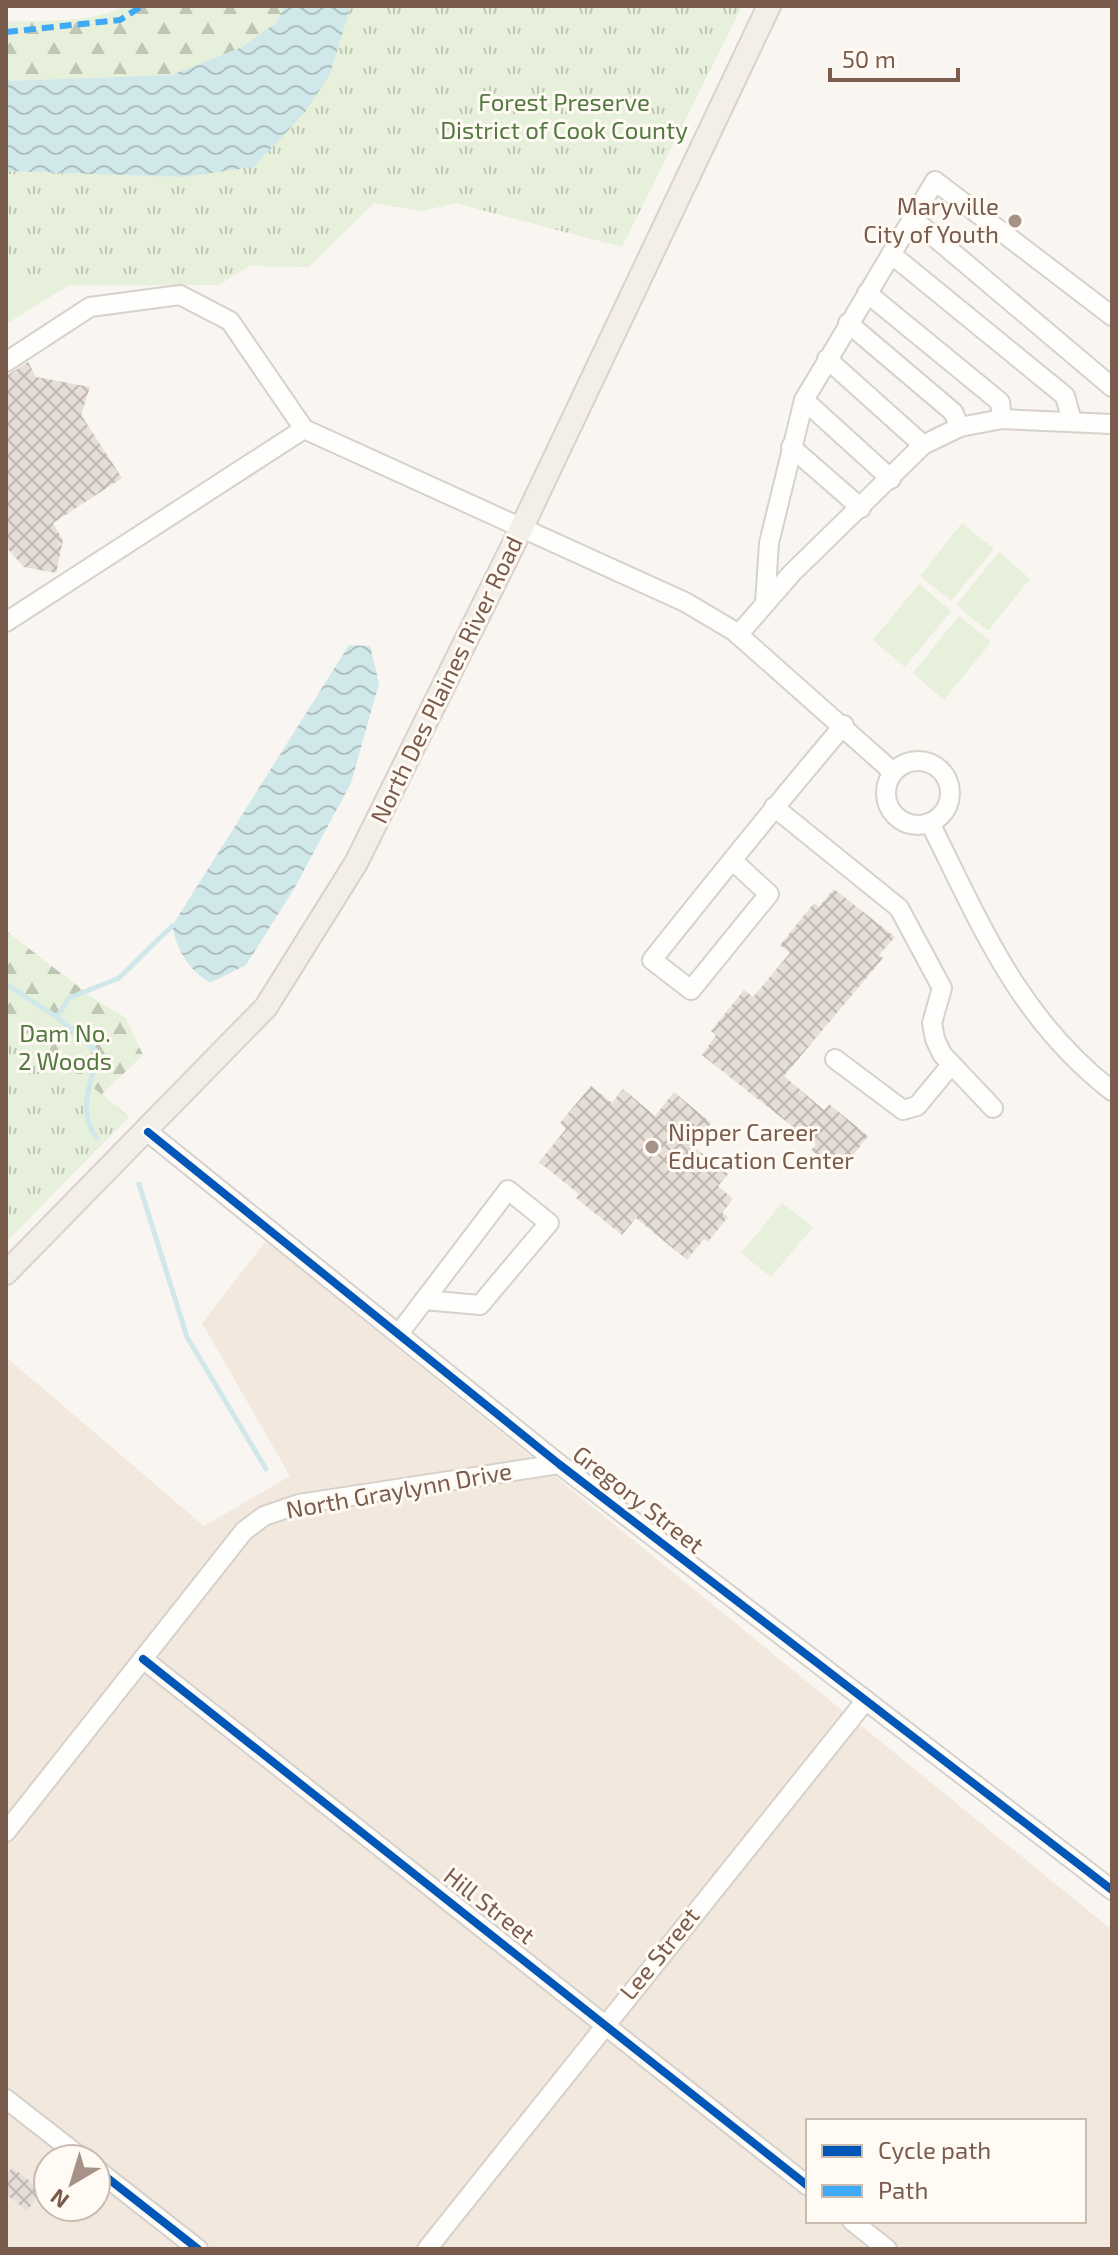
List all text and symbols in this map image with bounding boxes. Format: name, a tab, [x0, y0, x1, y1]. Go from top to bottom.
scale bar	[830, 32, 958, 82]
text: 50 m	[842, 44, 896, 73]
park label: Forest Preserve District of Cook County	[440, 87, 688, 144]
place label: Maryville City of Youth	[863, 191, 999, 248]
marker: Maryville City of Youth	[1006, 212, 1024, 230]
street label: North Des Plaines River Road	[363, 531, 528, 828]
park label: Dam No. 2 Woods	[18, 1018, 112, 1075]
place label: Nipper Career Education Center	[668, 1117, 854, 1174]
marker: Nipper Career Education Center	[643, 1138, 661, 1156]
street label: Gregory Street	[568, 1439, 710, 1559]
street label: North Graylynn Drive	[284, 1455, 514, 1524]
street label: Hill Street	[439, 1860, 541, 1949]
street label: Lee Street	[613, 1901, 705, 2005]
legend	[806, 2119, 1086, 2223]
text: Cycle path	[878, 2135, 991, 2164]
north arrow	[32, 2143, 112, 2223]
text: Path	[878, 2175, 928, 2204]
text: N	[45, 2184, 73, 2215]

